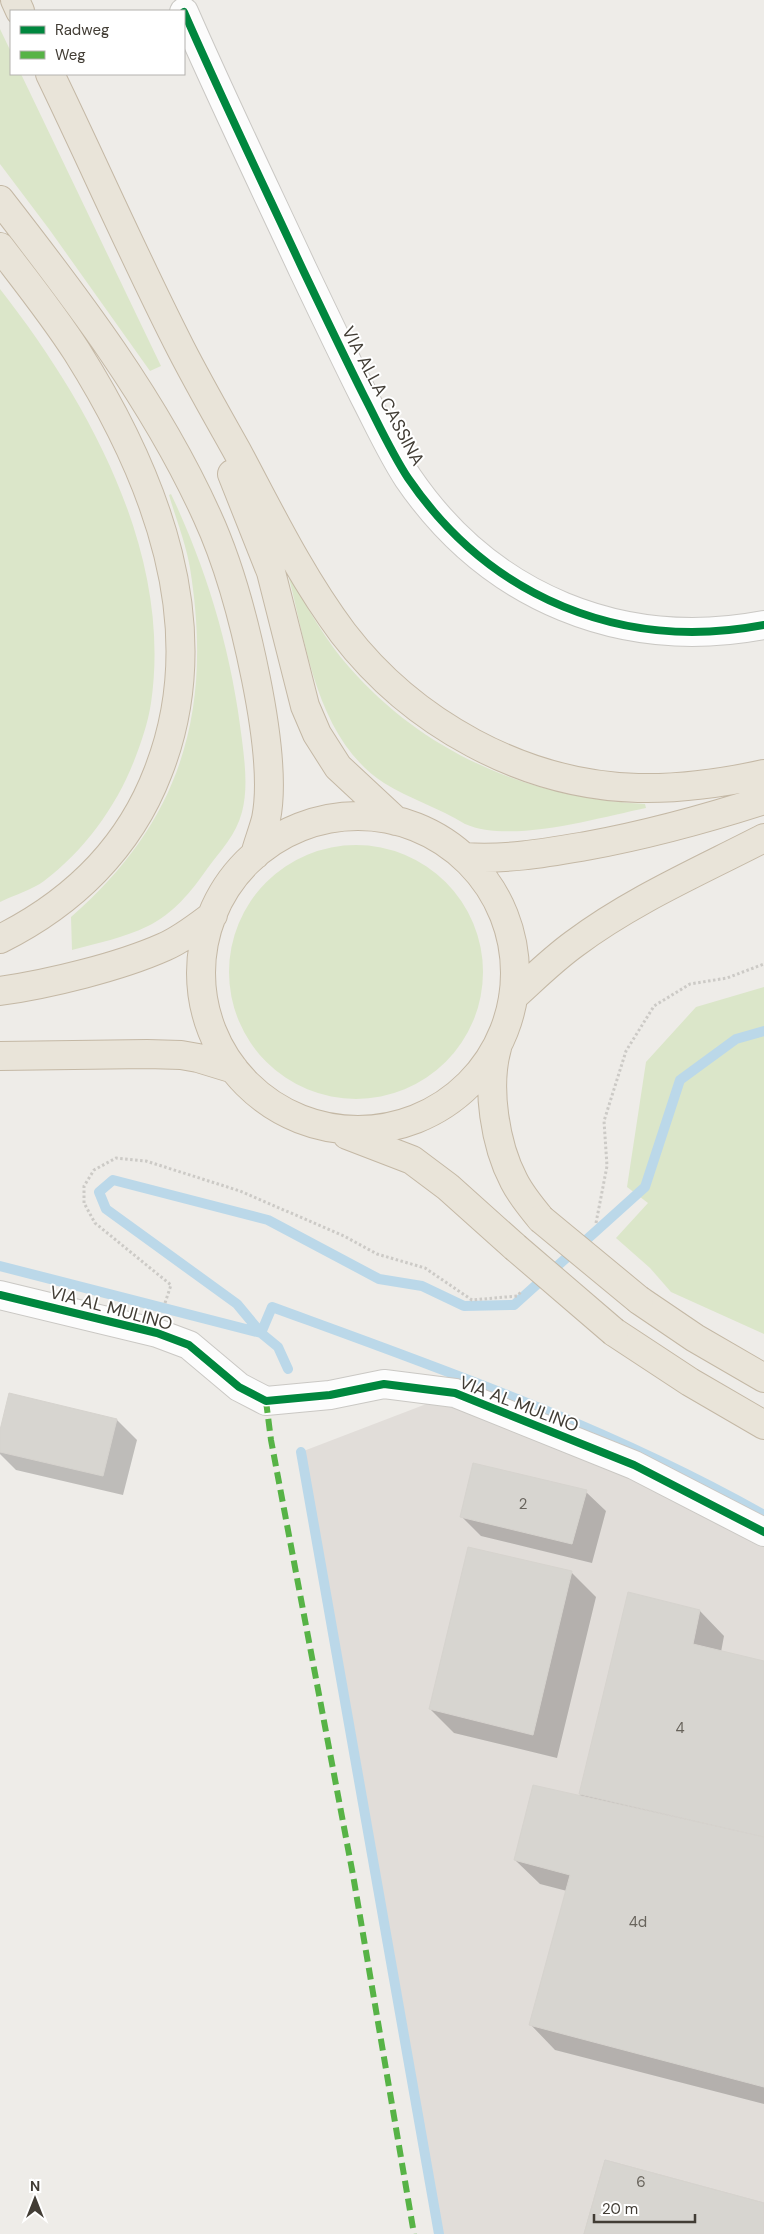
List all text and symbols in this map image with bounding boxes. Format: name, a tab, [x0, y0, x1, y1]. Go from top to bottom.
legend	[10, 10, 185, 75]
text: Radweg	[55, 20, 109, 40]
text: Weg	[55, 45, 86, 65]
street label: VIA ALLA CASSINA	[336, 322, 430, 470]
street label: VIA AL MULINO	[47, 1280, 175, 1336]
street label: VIA AL MULINO	[456, 1370, 582, 1438]
house number: 2	[519, 1494, 527, 1514]
house number: 4	[675, 1718, 685, 1738]
house number: 4d	[629, 1912, 647, 1932]
house number: 6	[636, 2172, 646, 2192]
north arrow	[10, 2174, 60, 2224]
text: N	[30, 2177, 40, 2195]
scale bar	[594, 2192, 695, 2224]
text: 20 m	[602, 2199, 638, 2219]

